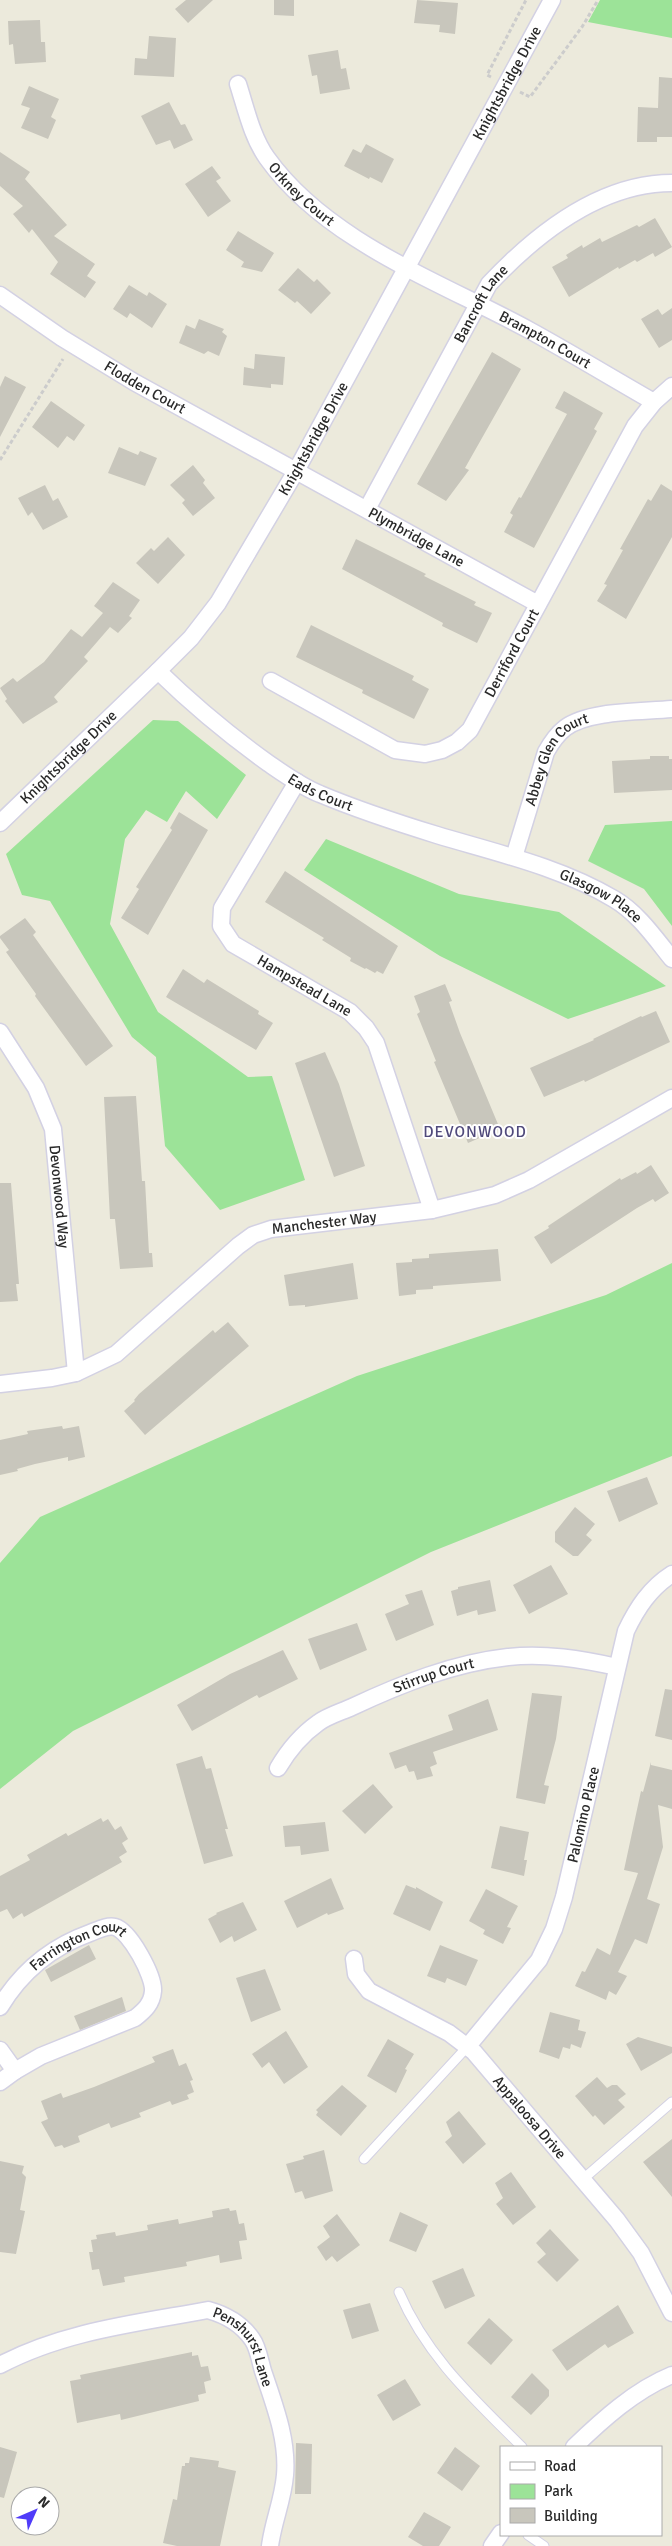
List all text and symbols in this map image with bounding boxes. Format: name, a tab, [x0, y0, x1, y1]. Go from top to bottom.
street label: Knightsbridge Drive	[469, 23, 545, 143]
street label: Orkney Court	[265, 159, 338, 230]
street label: Bancroft Lane	[450, 261, 512, 346]
street label: Brampton Court	[496, 307, 594, 372]
street label: Flodden Court	[101, 357, 189, 418]
street label: Knightsbridge Drive	[274, 379, 352, 499]
street label: Plymbridge Lane	[365, 503, 468, 571]
street label: Derriford Court	[481, 606, 543, 700]
street label: Knightsbridge Drive	[16, 707, 121, 808]
street label: Abbey Glen Court	[521, 709, 590, 808]
street label: Eads Court	[284, 770, 355, 815]
street label: Glasgow Place	[557, 865, 646, 926]
street label: Hampstead Lane	[254, 951, 355, 1020]
district label: DEVONWOOD	[423, 1122, 527, 1142]
street label: Devonwood Way	[46, 1144, 73, 1249]
street label: Manchester Way	[271, 1208, 377, 1238]
street label: Stirrup Court	[390, 1654, 476, 1697]
street label: Palomino Place	[563, 1765, 603, 1865]
street label: Farrington Court	[26, 1917, 131, 1975]
street label: Appaloosa Drive	[489, 2072, 570, 2163]
street label: Penshurst Lane	[210, 2303, 277, 2389]
legend	[500, 2446, 662, 2536]
text: Road	[544, 2457, 576, 2475]
text: Park	[544, 2482, 573, 2500]
north arrow	[10, 2486, 60, 2536]
text: N	[34, 2493, 53, 2512]
text: Building	[544, 2507, 598, 2525]

